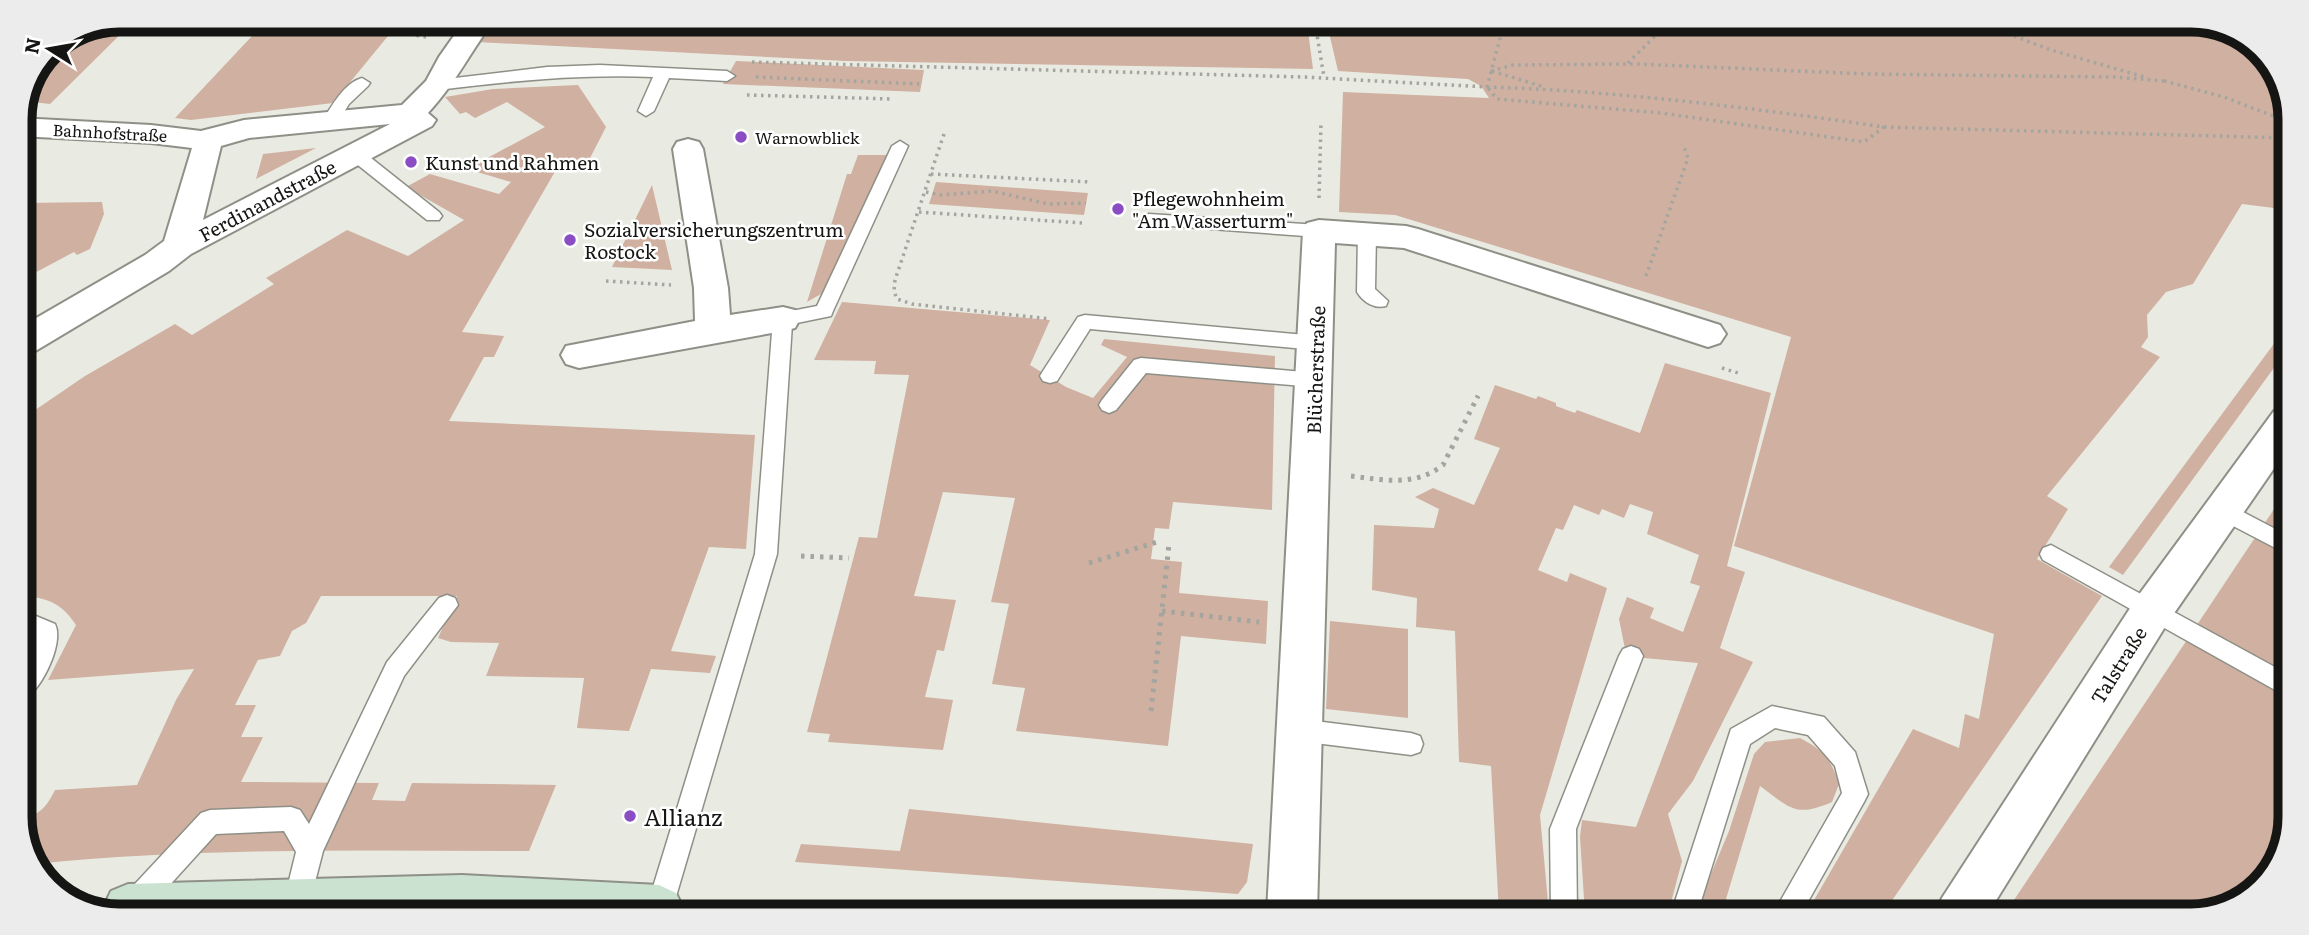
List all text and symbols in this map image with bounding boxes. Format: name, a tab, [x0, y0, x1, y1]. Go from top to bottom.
north arrow	[14, 14, 84, 84]
text: N	[16, 35, 47, 56]
street label: Bahnhofstraße	[52, 117, 168, 147]
place label: Warnowblick	[755, 125, 860, 149]
marker: Warnowblick	[733, 129, 749, 145]
place label: Kunst und Rahmen	[425, 148, 599, 176]
street label: Ferdinandstraße	[193, 152, 341, 248]
marker: Kunst und Rahmen	[403, 154, 419, 170]
place label: Pflegewohnheim "Am Wasserturm"	[1132, 184, 1293, 234]
marker: Pflegewohnheim "Am Wasserturm"	[1110, 201, 1126, 217]
place label: Sozialversicherungszentrum Rostock	[584, 215, 844, 265]
marker: Sozialversicherungszentrum Rostock	[562, 232, 578, 248]
street label: Blücherstraße	[1299, 305, 1331, 435]
street label: Talstraße	[2083, 621, 2153, 709]
place label: Allianz	[644, 799, 723, 833]
marker: Allianz	[622, 808, 638, 824]

